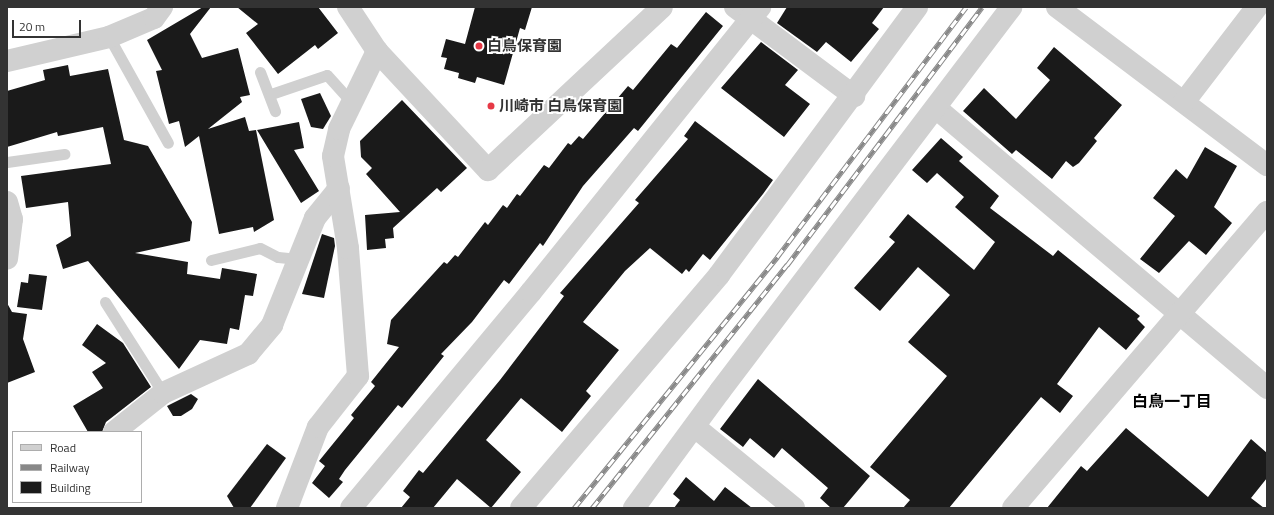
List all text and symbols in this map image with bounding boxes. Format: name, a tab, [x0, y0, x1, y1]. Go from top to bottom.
scale bar	[14, 12, 83, 38]
text: 20 m	[19, 17, 45, 36]
place label: 白鳥保育園	[487, 37, 562, 55]
marker: 白鳥保育園	[474, 41, 484, 51]
place label: 川崎市 白鳥保育園	[499, 97, 622, 115]
marker: 川崎市 白鳥保育園	[486, 101, 496, 111]
district label: 白鳥一丁目	[1132, 391, 1212, 411]
legend	[12, 431, 142, 503]
text: Road	[50, 438, 76, 457]
text: Railway	[50, 458, 90, 477]
text: Building	[50, 478, 91, 497]

